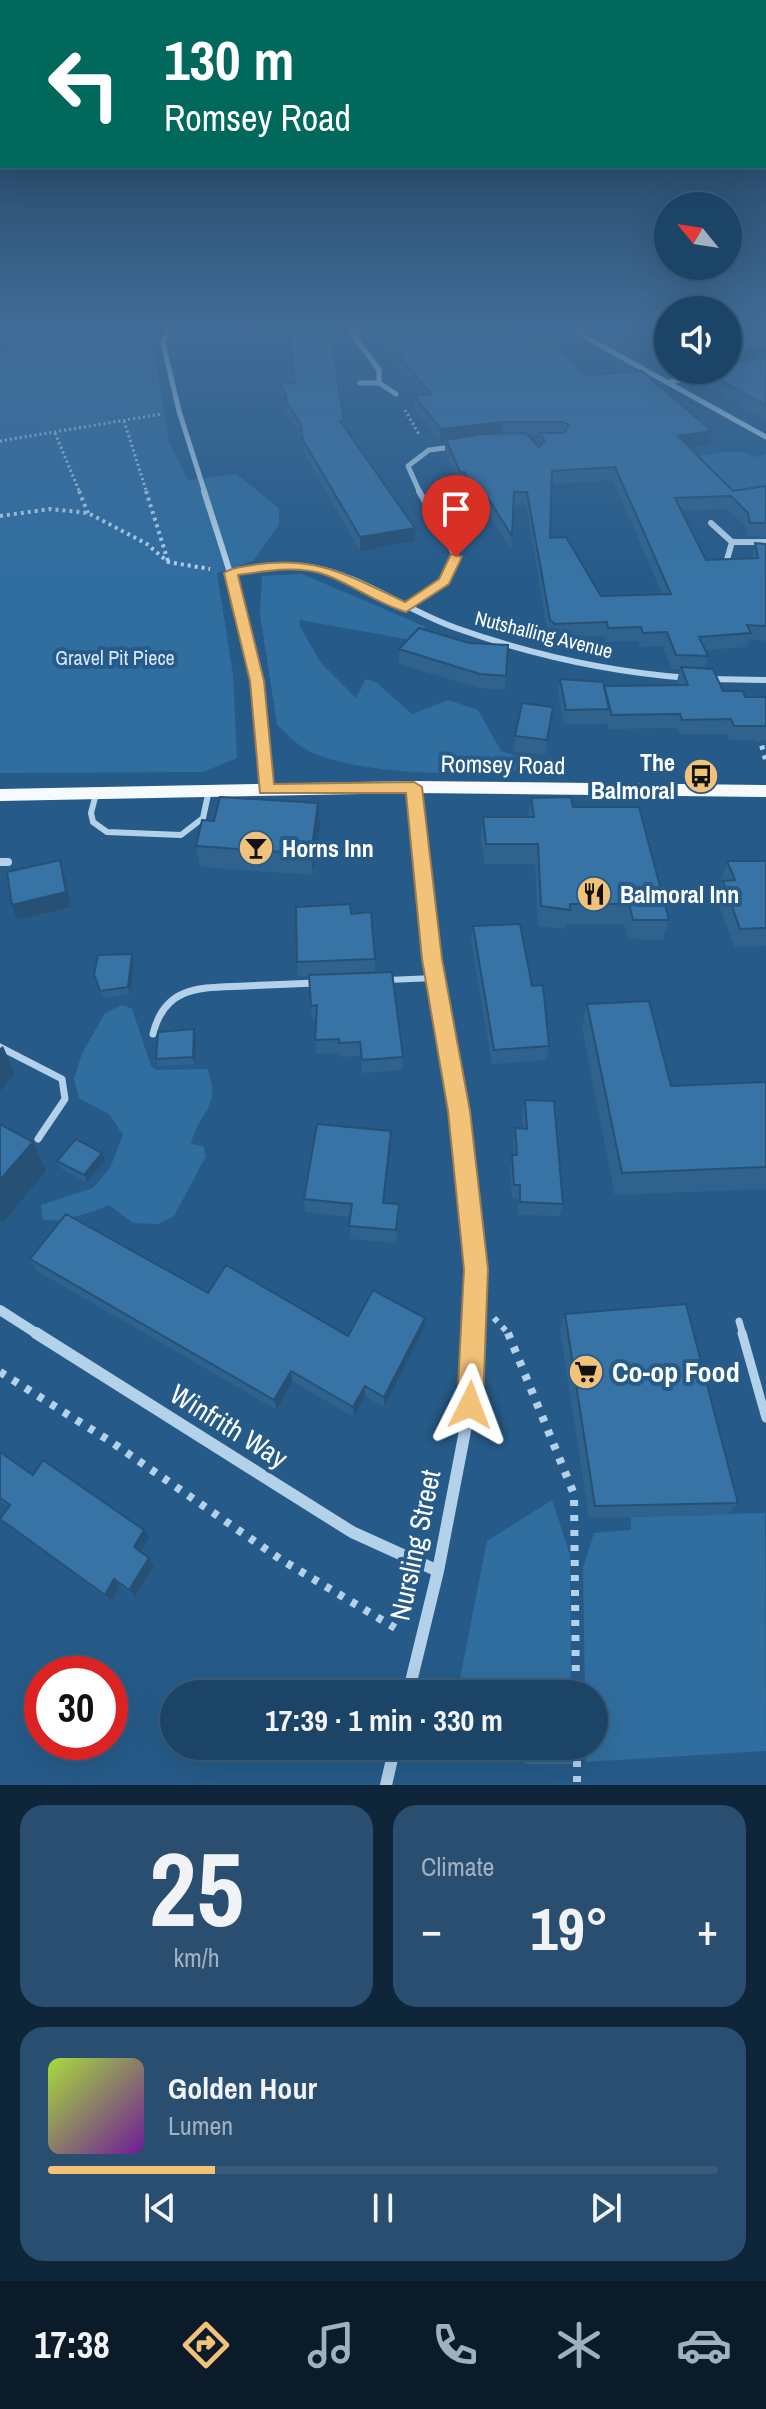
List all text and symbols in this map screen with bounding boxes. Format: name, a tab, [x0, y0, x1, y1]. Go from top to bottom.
text: 130 m	[164, 22, 294, 97]
icon: left	[32, 32, 136, 136]
text: Romsey Road	[164, 94, 351, 142]
north arrow	[654, 192, 742, 280]
map controls	[654, 192, 742, 384]
button: sound	[654, 296, 742, 384]
pin	[422, 475, 490, 557]
icon: arrive	[434, 487, 478, 531]
street label: Nutshalling Avenue	[472, 604, 616, 664]
park label: Gravel Pit Piece	[55, 644, 175, 671]
place label: The Balmoral	[591, 746, 675, 806]
street label: Romsey Road	[440, 747, 566, 781]
bus stop icon: The Balmoral	[682, 757, 720, 795]
bar icon: Horns Inn	[237, 829, 275, 867]
place label: Horns Inn	[282, 832, 374, 864]
restaurant icon: Balmoral Inn	[575, 875, 613, 913]
place label: Balmoral Inn	[620, 878, 739, 910]
supermarket icon: Co-op Food	[567, 1353, 605, 1391]
place label: Co-op Food	[612, 1353, 740, 1391]
position arrow	[428, 1363, 512, 1447]
street label: Winfrith Way	[163, 1375, 295, 1477]
street label: Nursling Street	[380, 1466, 450, 1624]
speed limit sign: 30	[24, 1656, 128, 1760]
text: 17:39 · 1 min · 330 m	[265, 1700, 503, 1740]
text: 25	[149, 1818, 244, 1958]
text: Climate	[421, 1849, 494, 1884]
text: 19°	[530, 1888, 609, 1969]
text: −	[421, 1899, 442, 1959]
text: +	[697, 1899, 718, 1959]
text: km/h	[173, 1940, 220, 1975]
text: Golden Hour	[168, 2068, 317, 2108]
text: Lumen	[168, 2108, 233, 2143]
icon: previous	[138, 2186, 182, 2230]
icon: pause	[361, 2186, 405, 2230]
icon: next	[584, 2186, 628, 2230]
icon: directions	[178, 2317, 234, 2373]
icon: music	[303, 2317, 359, 2373]
icon: phone	[427, 2317, 483, 2373]
icon: climate	[551, 2317, 607, 2373]
icon: car	[676, 2317, 732, 2373]
text: 17:38	[34, 2321, 110, 2369]

